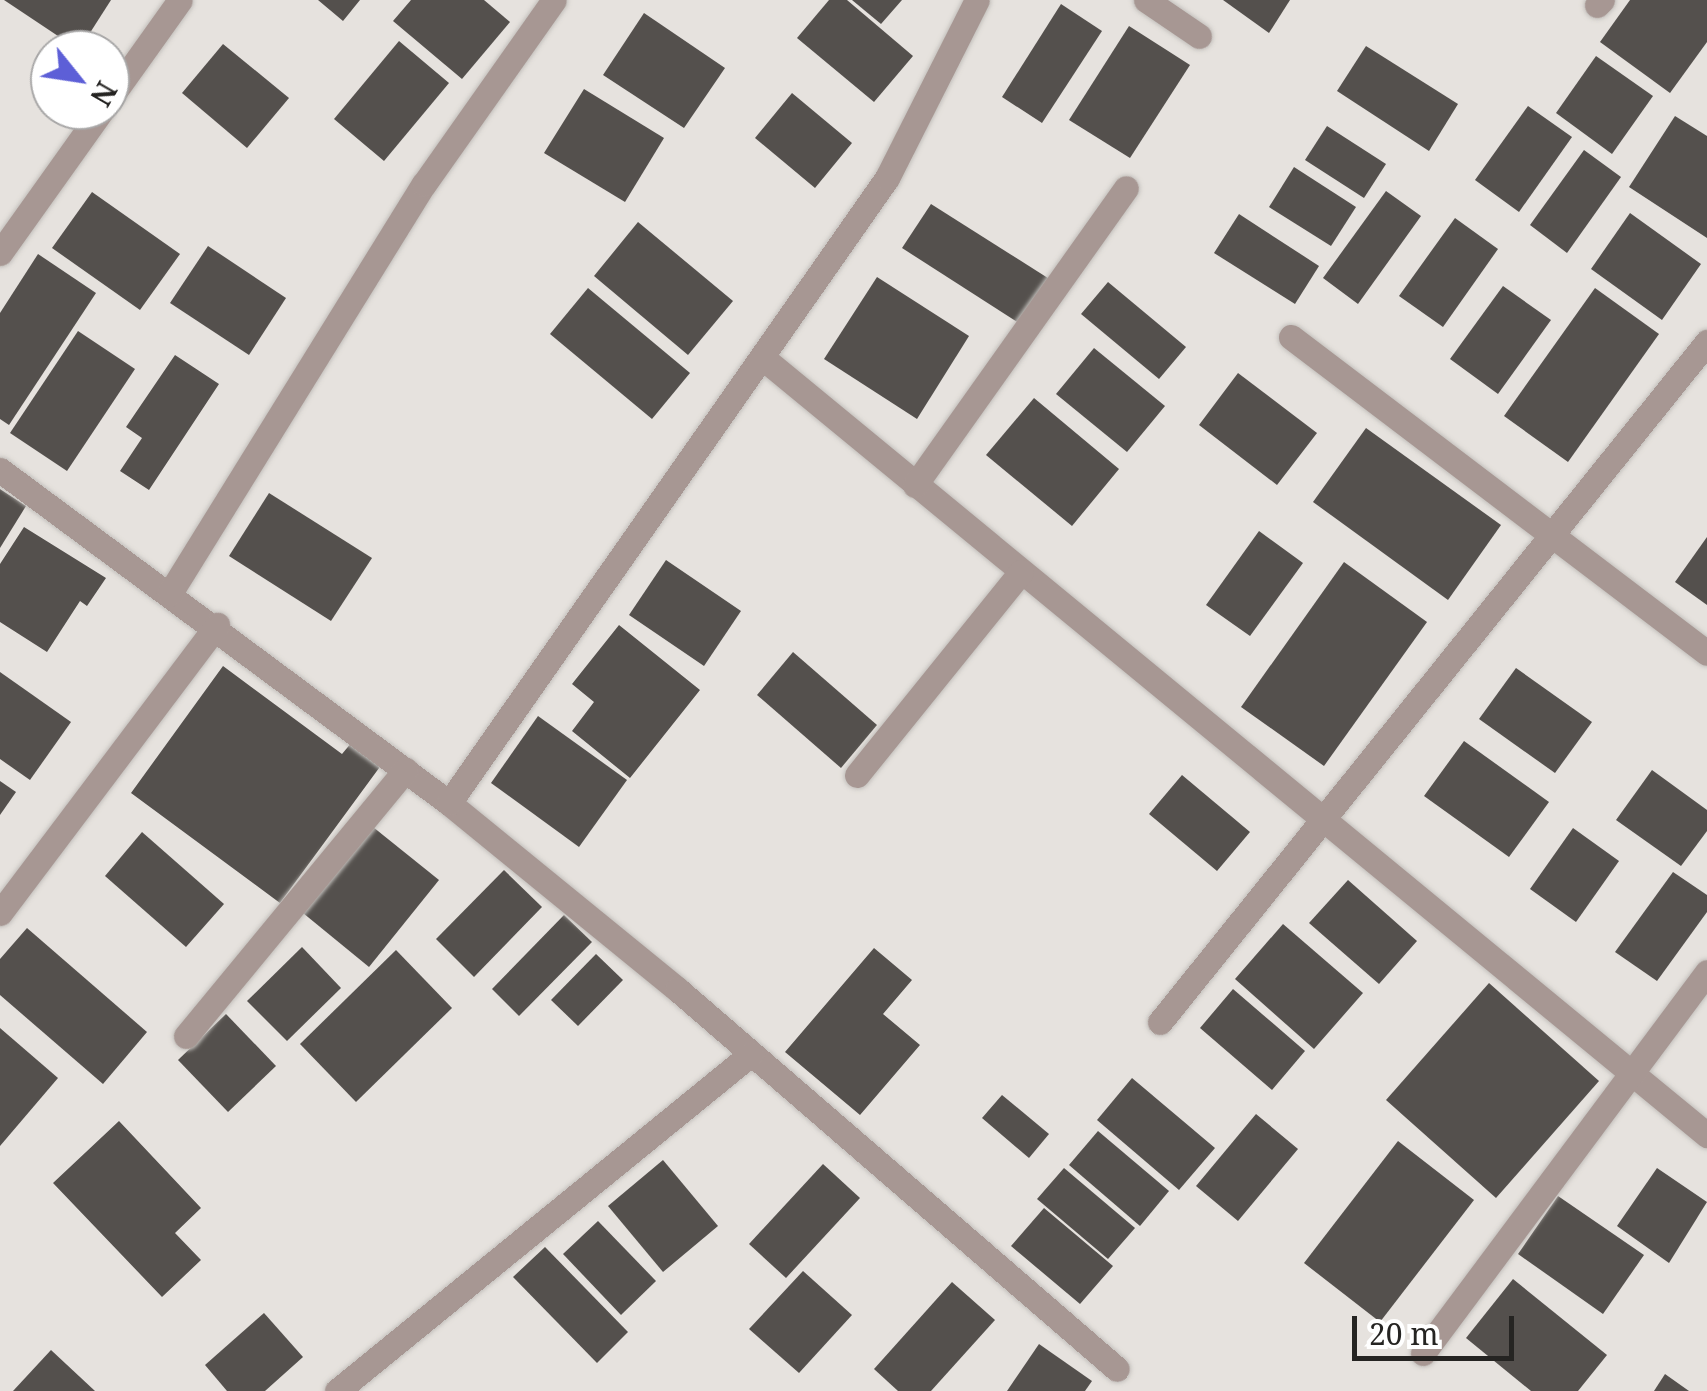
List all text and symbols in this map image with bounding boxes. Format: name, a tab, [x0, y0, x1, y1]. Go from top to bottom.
north arrow	[30, 30, 130, 130]
text: N	[82, 75, 126, 113]
scale bar	[1357, 1296, 1520, 1358]
text: 20 m	[1369, 1313, 1439, 1354]

